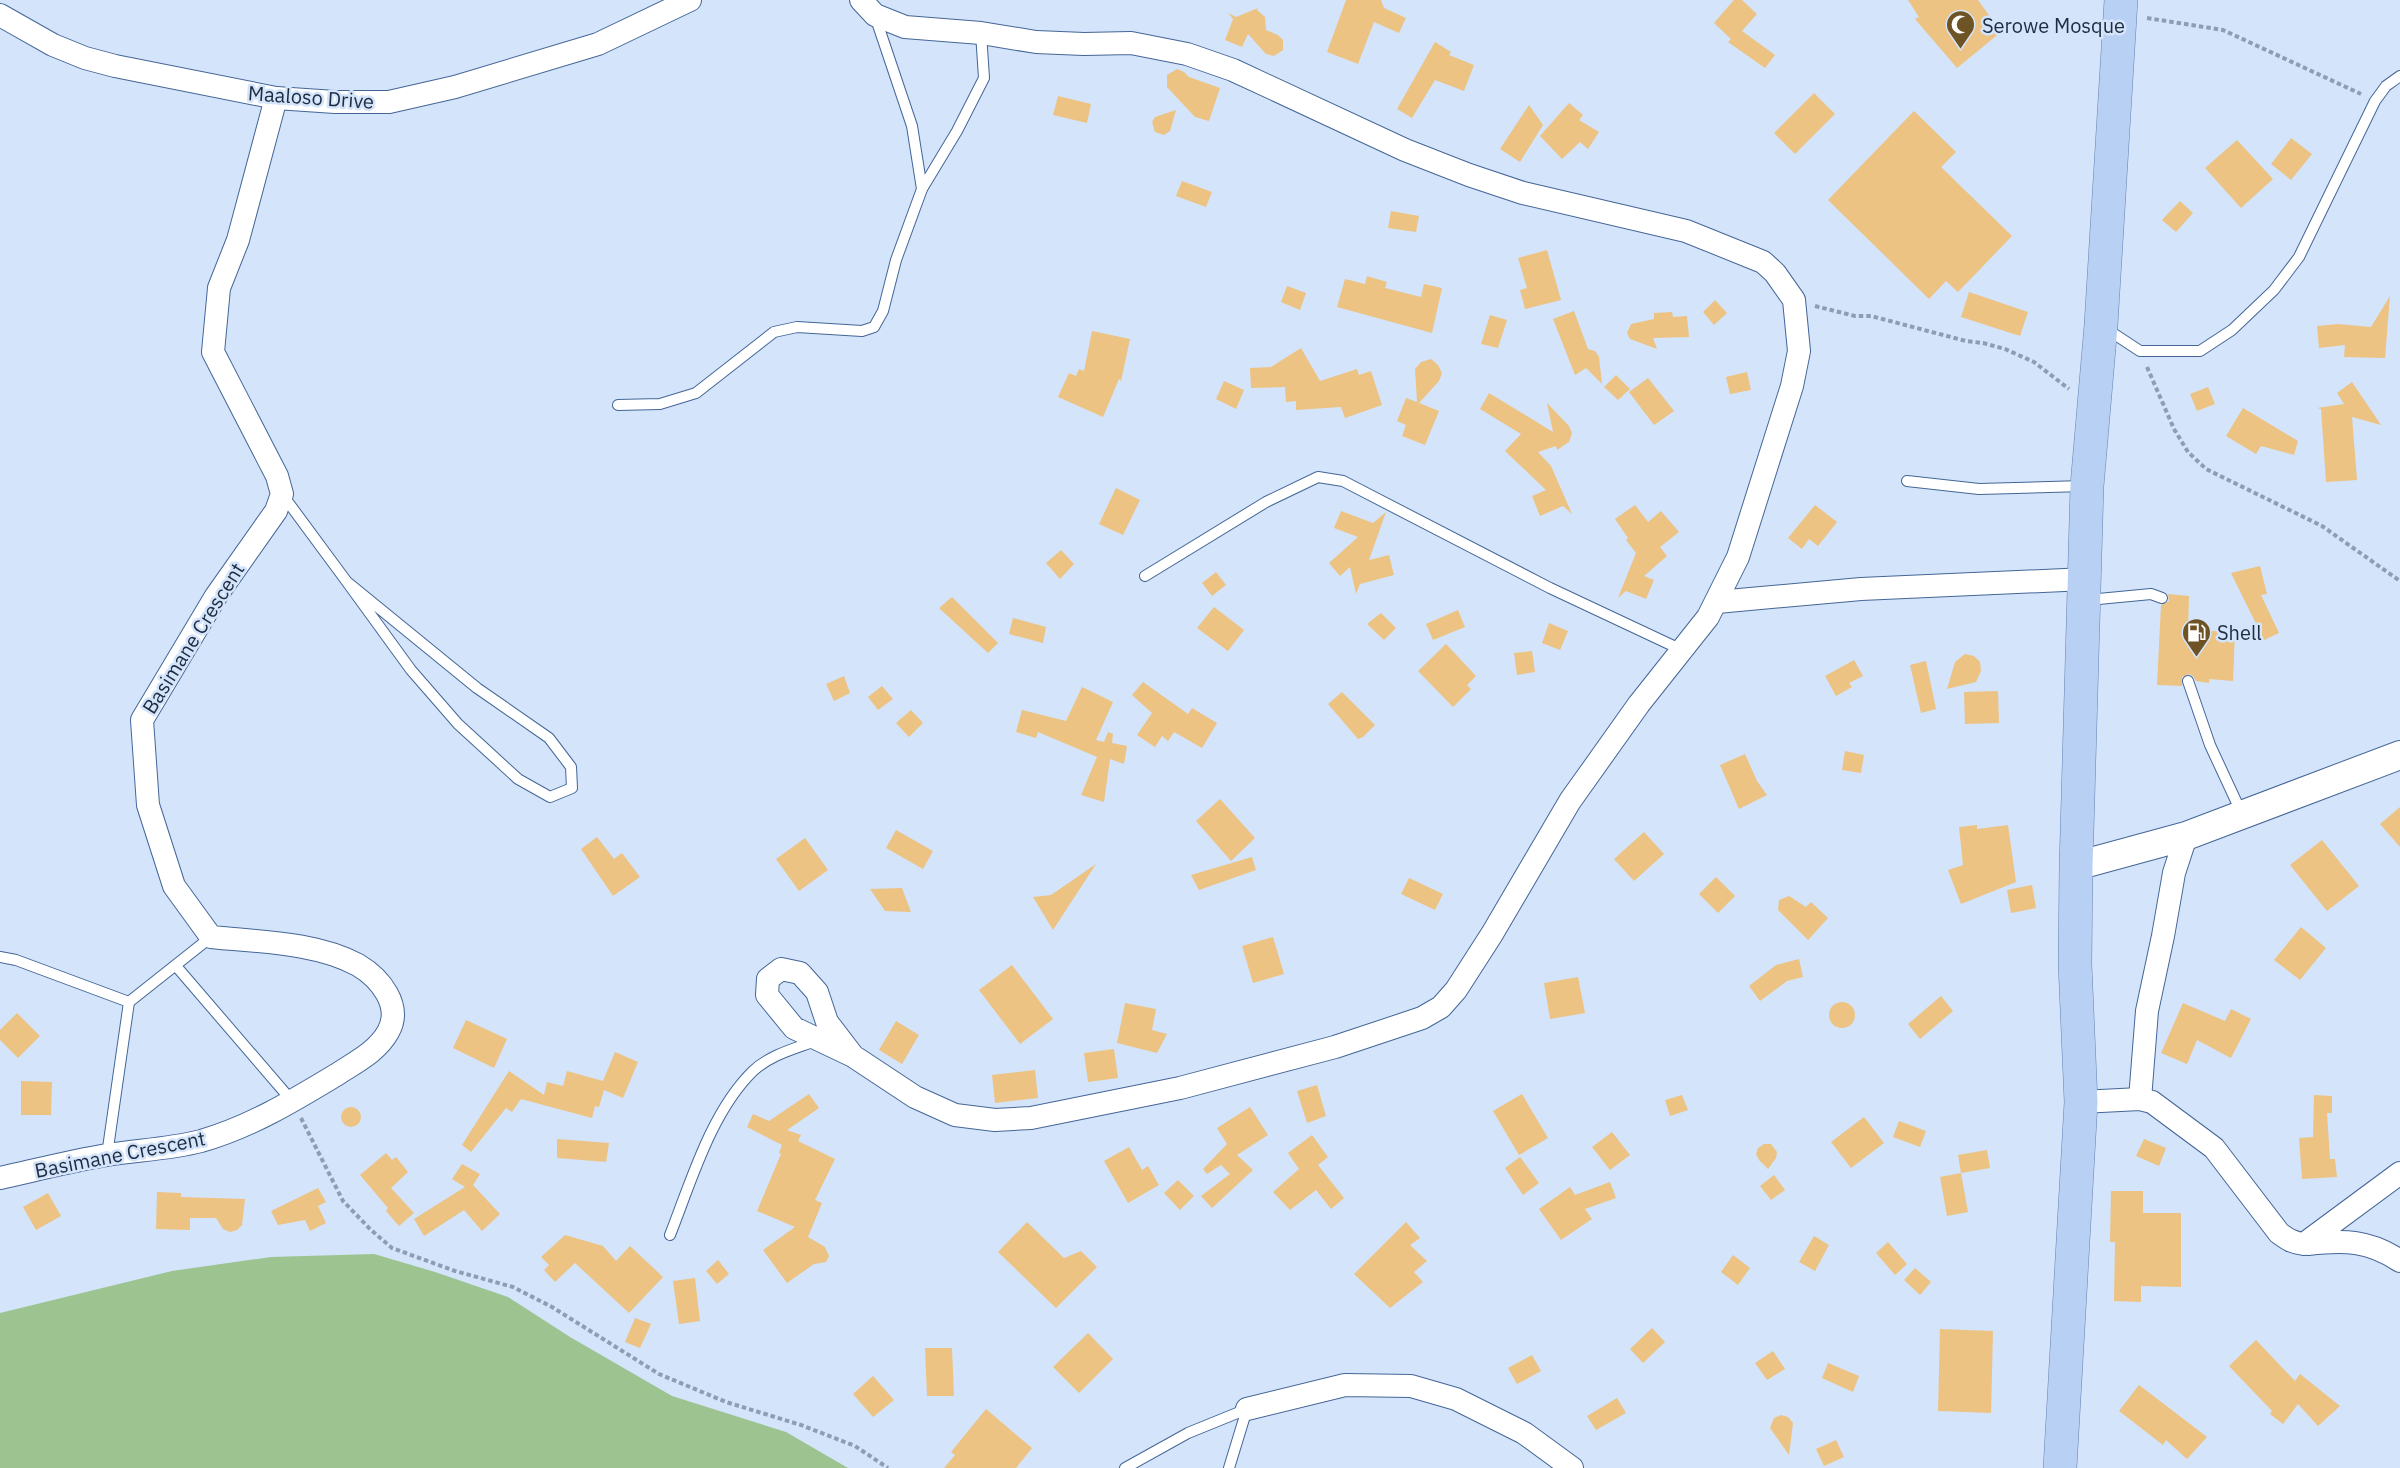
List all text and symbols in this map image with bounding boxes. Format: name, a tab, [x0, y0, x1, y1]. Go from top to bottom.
mosque icon: Serowe Mosque	[1945, 9, 1977, 51]
place label: Serowe Mosque	[1982, 12, 2125, 39]
street label: Maaloso Drive	[247, 79, 375, 115]
street label: Basimane Crescent	[136, 557, 250, 719]
fuel station icon: Shell	[2180, 616, 2212, 658]
place label: Shell	[2217, 619, 2262, 646]
street label: Basimane Crescent	[32, 1124, 208, 1184]

